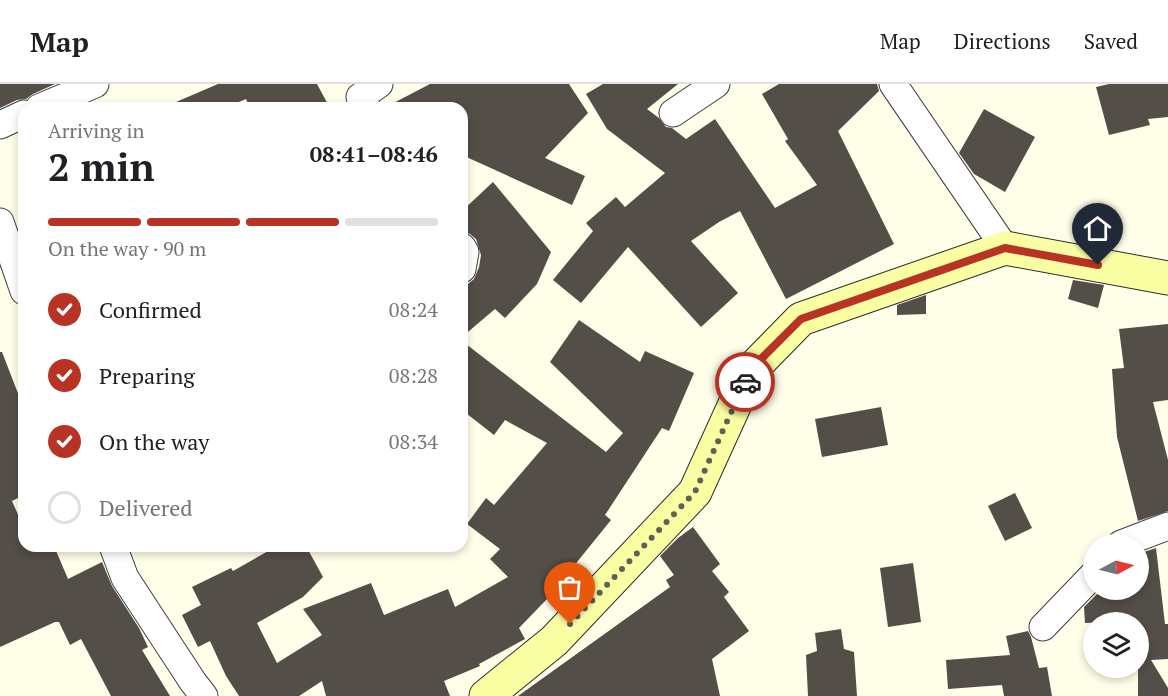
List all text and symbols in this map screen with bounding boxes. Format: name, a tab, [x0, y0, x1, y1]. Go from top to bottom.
text: Map	[30, 23, 89, 60]
text: Map	[880, 27, 921, 55]
text: Directions	[954, 27, 1051, 55]
text: Saved	[1084, 27, 1138, 55]
text: Arriving in	[48, 117, 144, 144]
text: 08:41–08:46	[310, 139, 438, 168]
text: 2 min	[48, 140, 155, 192]
pin	[1072, 203, 1123, 265]
icon: home	[1081, 212, 1114, 245]
text: On the way · 90 m	[48, 235, 206, 262]
icon: check	[48, 293, 81, 326]
text: Confirmed	[99, 295, 202, 324]
text: 08:24	[389, 296, 438, 323]
courier	[715, 352, 775, 412]
icon: check	[48, 359, 81, 392]
text: Preparing	[99, 361, 195, 390]
text: 08:28	[389, 362, 438, 389]
icon: car	[729, 366, 762, 399]
icon: check	[48, 425, 81, 458]
text: On the way	[99, 427, 209, 456]
text: 08:34	[389, 428, 438, 455]
text: Delivered	[99, 493, 192, 522]
north arrow	[1083, 534, 1149, 600]
map controls	[1083, 534, 1149, 678]
pin	[544, 562, 595, 624]
icon: bag	[553, 571, 586, 604]
button: layers	[1083, 612, 1149, 678]

